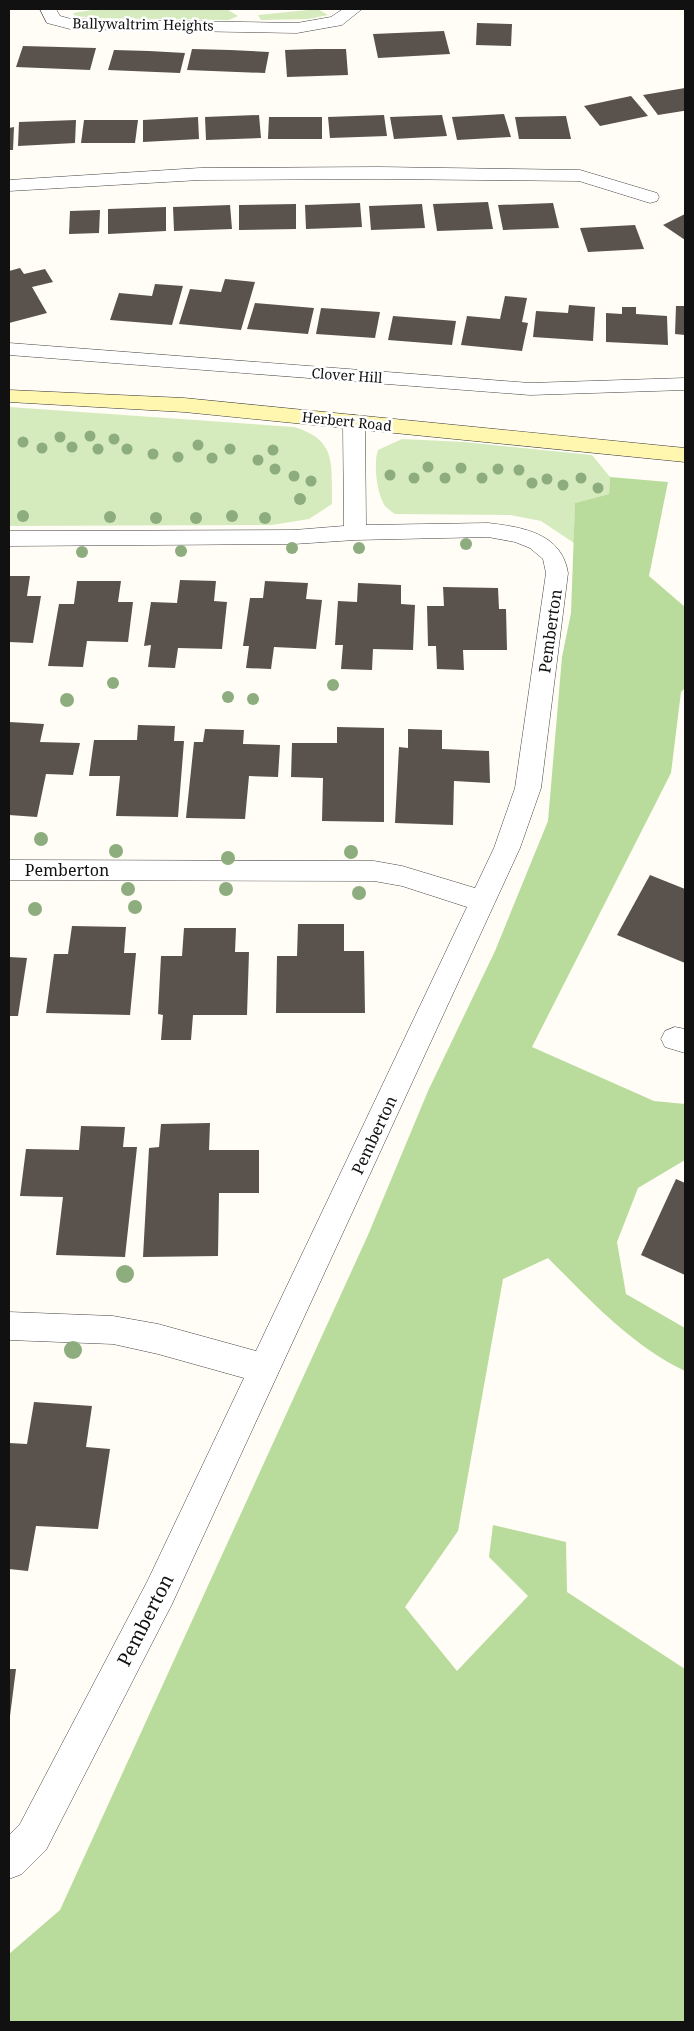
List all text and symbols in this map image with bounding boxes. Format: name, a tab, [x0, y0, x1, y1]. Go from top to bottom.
street label: Ballywaltrim Heights	[72, 13, 214, 35]
street label: Clover Hill	[311, 363, 384, 387]
street label: Herbert Road	[301, 407, 393, 435]
street label: Pemberton	[533, 588, 567, 674]
street label: Pemberton	[25, 859, 109, 881]
street label: Pemberton	[346, 1092, 402, 1178]
street label: Pemberton	[111, 1569, 179, 1671]

